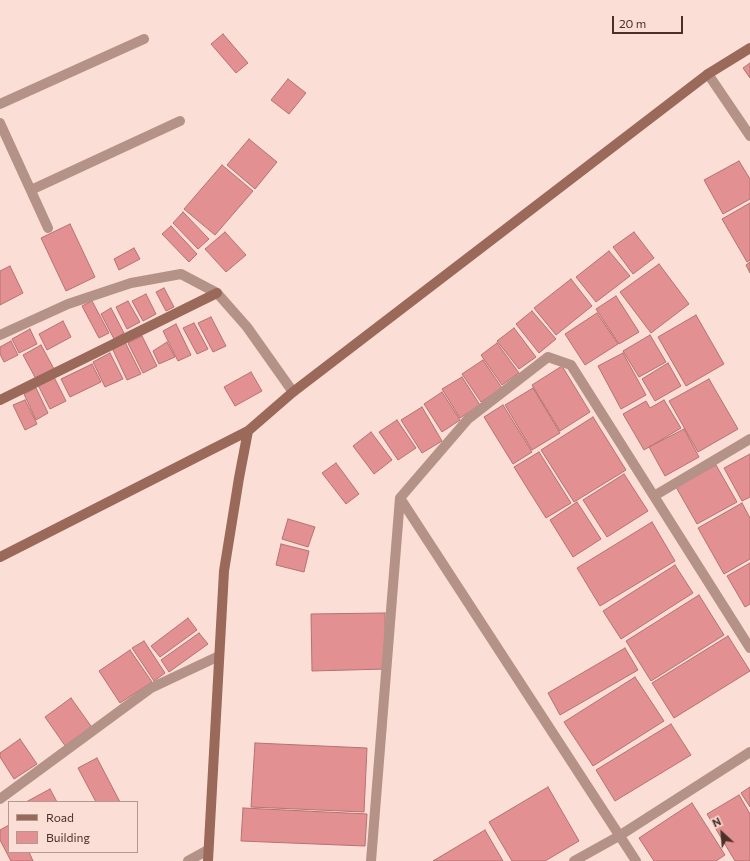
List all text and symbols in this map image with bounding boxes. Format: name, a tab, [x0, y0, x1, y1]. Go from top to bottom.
scale bar	[614, 8, 685, 34]
text: 20 m	[619, 16, 646, 30]
legend	[8, 801, 138, 853]
text: Road	[46, 810, 74, 824]
north arrow	[702, 813, 742, 853]
text: N	[710, 814, 723, 829]
text: Building	[46, 830, 90, 844]

